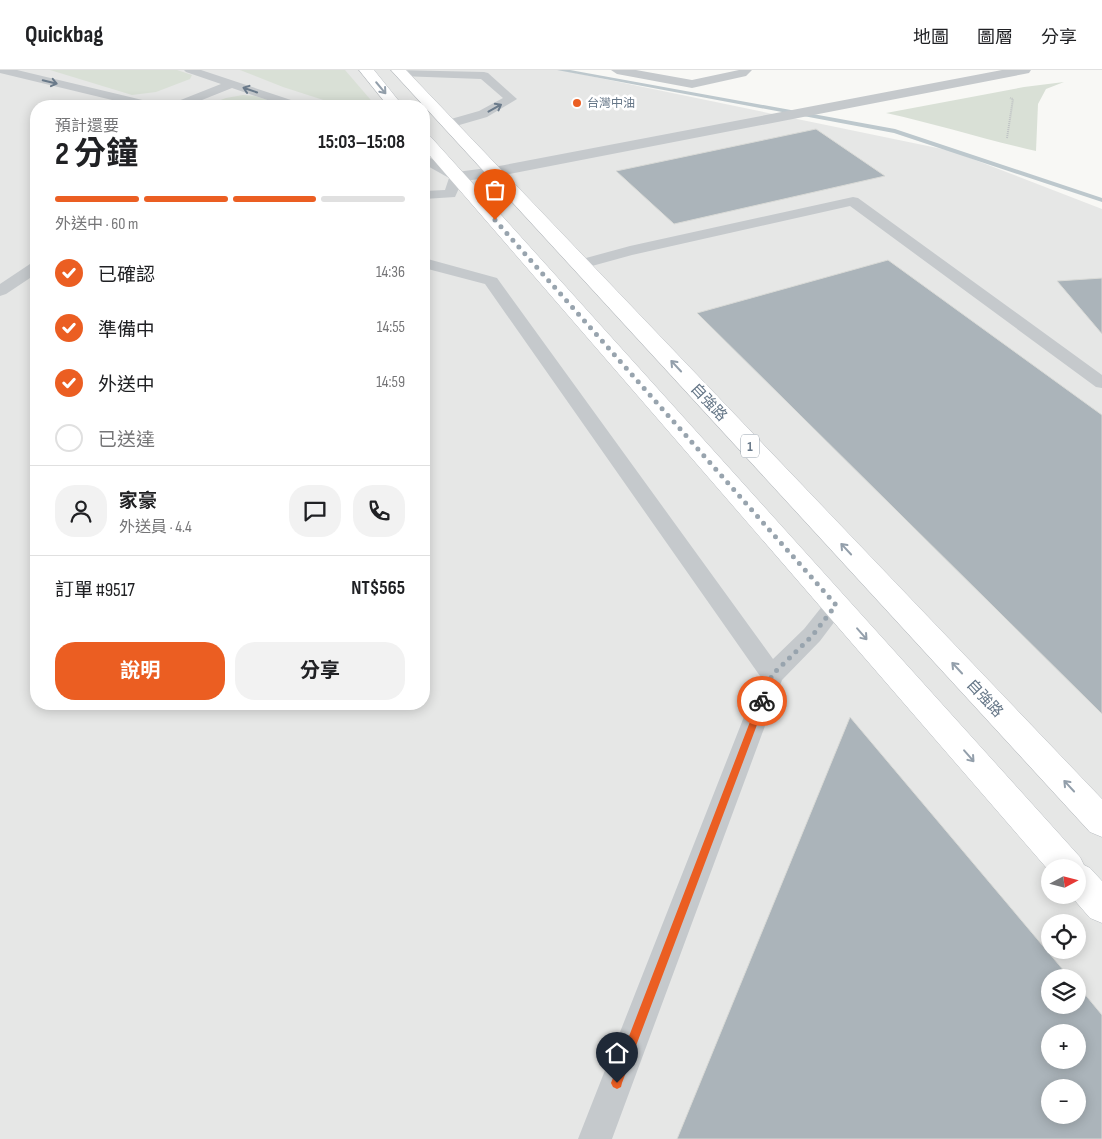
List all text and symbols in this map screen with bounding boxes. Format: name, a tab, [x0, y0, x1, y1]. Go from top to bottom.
text: Quickbag	[25, 20, 103, 49]
text: 地圖	[913, 27, 949, 48]
text: 圖層	[977, 27, 1013, 48]
text: 分享	[1041, 27, 1077, 48]
one-way arrow	[41, 77, 57, 87]
one-way arrow	[376, 81, 387, 94]
one-way arrow	[243, 85, 258, 94]
place label: 台灣中油	[587, 96, 635, 111]
marker: 台灣中油	[571, 97, 583, 109]
one-way arrow	[487, 102, 501, 112]
text: 預計還要	[55, 117, 119, 136]
text: 15:03–15:08	[318, 131, 405, 154]
text: 2 分鐘	[55, 135, 138, 174]
pin	[474, 169, 516, 220]
icon: bag	[481, 176, 509, 204]
text: 外送中 · 60 m	[55, 215, 138, 234]
icon: check	[55, 259, 83, 287]
text: 14:36	[376, 263, 405, 282]
text: 已確認	[98, 264, 155, 287]
icon: check	[55, 314, 83, 342]
text: 14:55	[377, 318, 405, 337]
text: 準備中	[98, 319, 155, 342]
one-way arrow	[670, 360, 682, 373]
icon: check	[55, 369, 83, 397]
text: 14:59	[376, 373, 405, 392]
text: 外送中	[98, 374, 155, 397]
street label: 自強路	[686, 379, 731, 425]
text: 已送達	[98, 429, 155, 452]
road number: 1	[741, 434, 759, 458]
button: person	[55, 485, 107, 537]
button: chat	[289, 485, 341, 537]
button: phone	[353, 485, 405, 537]
text: 家豪	[119, 490, 157, 513]
text: 外送員 · 4.4	[119, 518, 192, 537]
one-way arrow	[840, 543, 852, 556]
text: NT$565	[351, 577, 405, 600]
text: 訂單 #9517	[55, 579, 135, 602]
one-way arrow	[856, 627, 868, 640]
button: 說明	[55, 642, 225, 700]
button: 分享	[235, 642, 405, 700]
one-way arrow	[951, 662, 963, 675]
street label: 自強路	[962, 675, 1007, 721]
courier	[737, 676, 787, 726]
icon: bike	[748, 687, 776, 715]
one-way arrow	[963, 749, 975, 762]
one-way arrow	[1063, 780, 1075, 793]
north arrow	[1041, 859, 1086, 904]
map controls	[1041, 859, 1086, 1124]
button: locate	[1041, 914, 1086, 959]
button: layers	[1041, 969, 1086, 1014]
button: +	[1041, 1024, 1086, 1069]
pin	[596, 1032, 638, 1083]
icon: home	[603, 1039, 631, 1067]
button: −	[1041, 1079, 1086, 1124]

